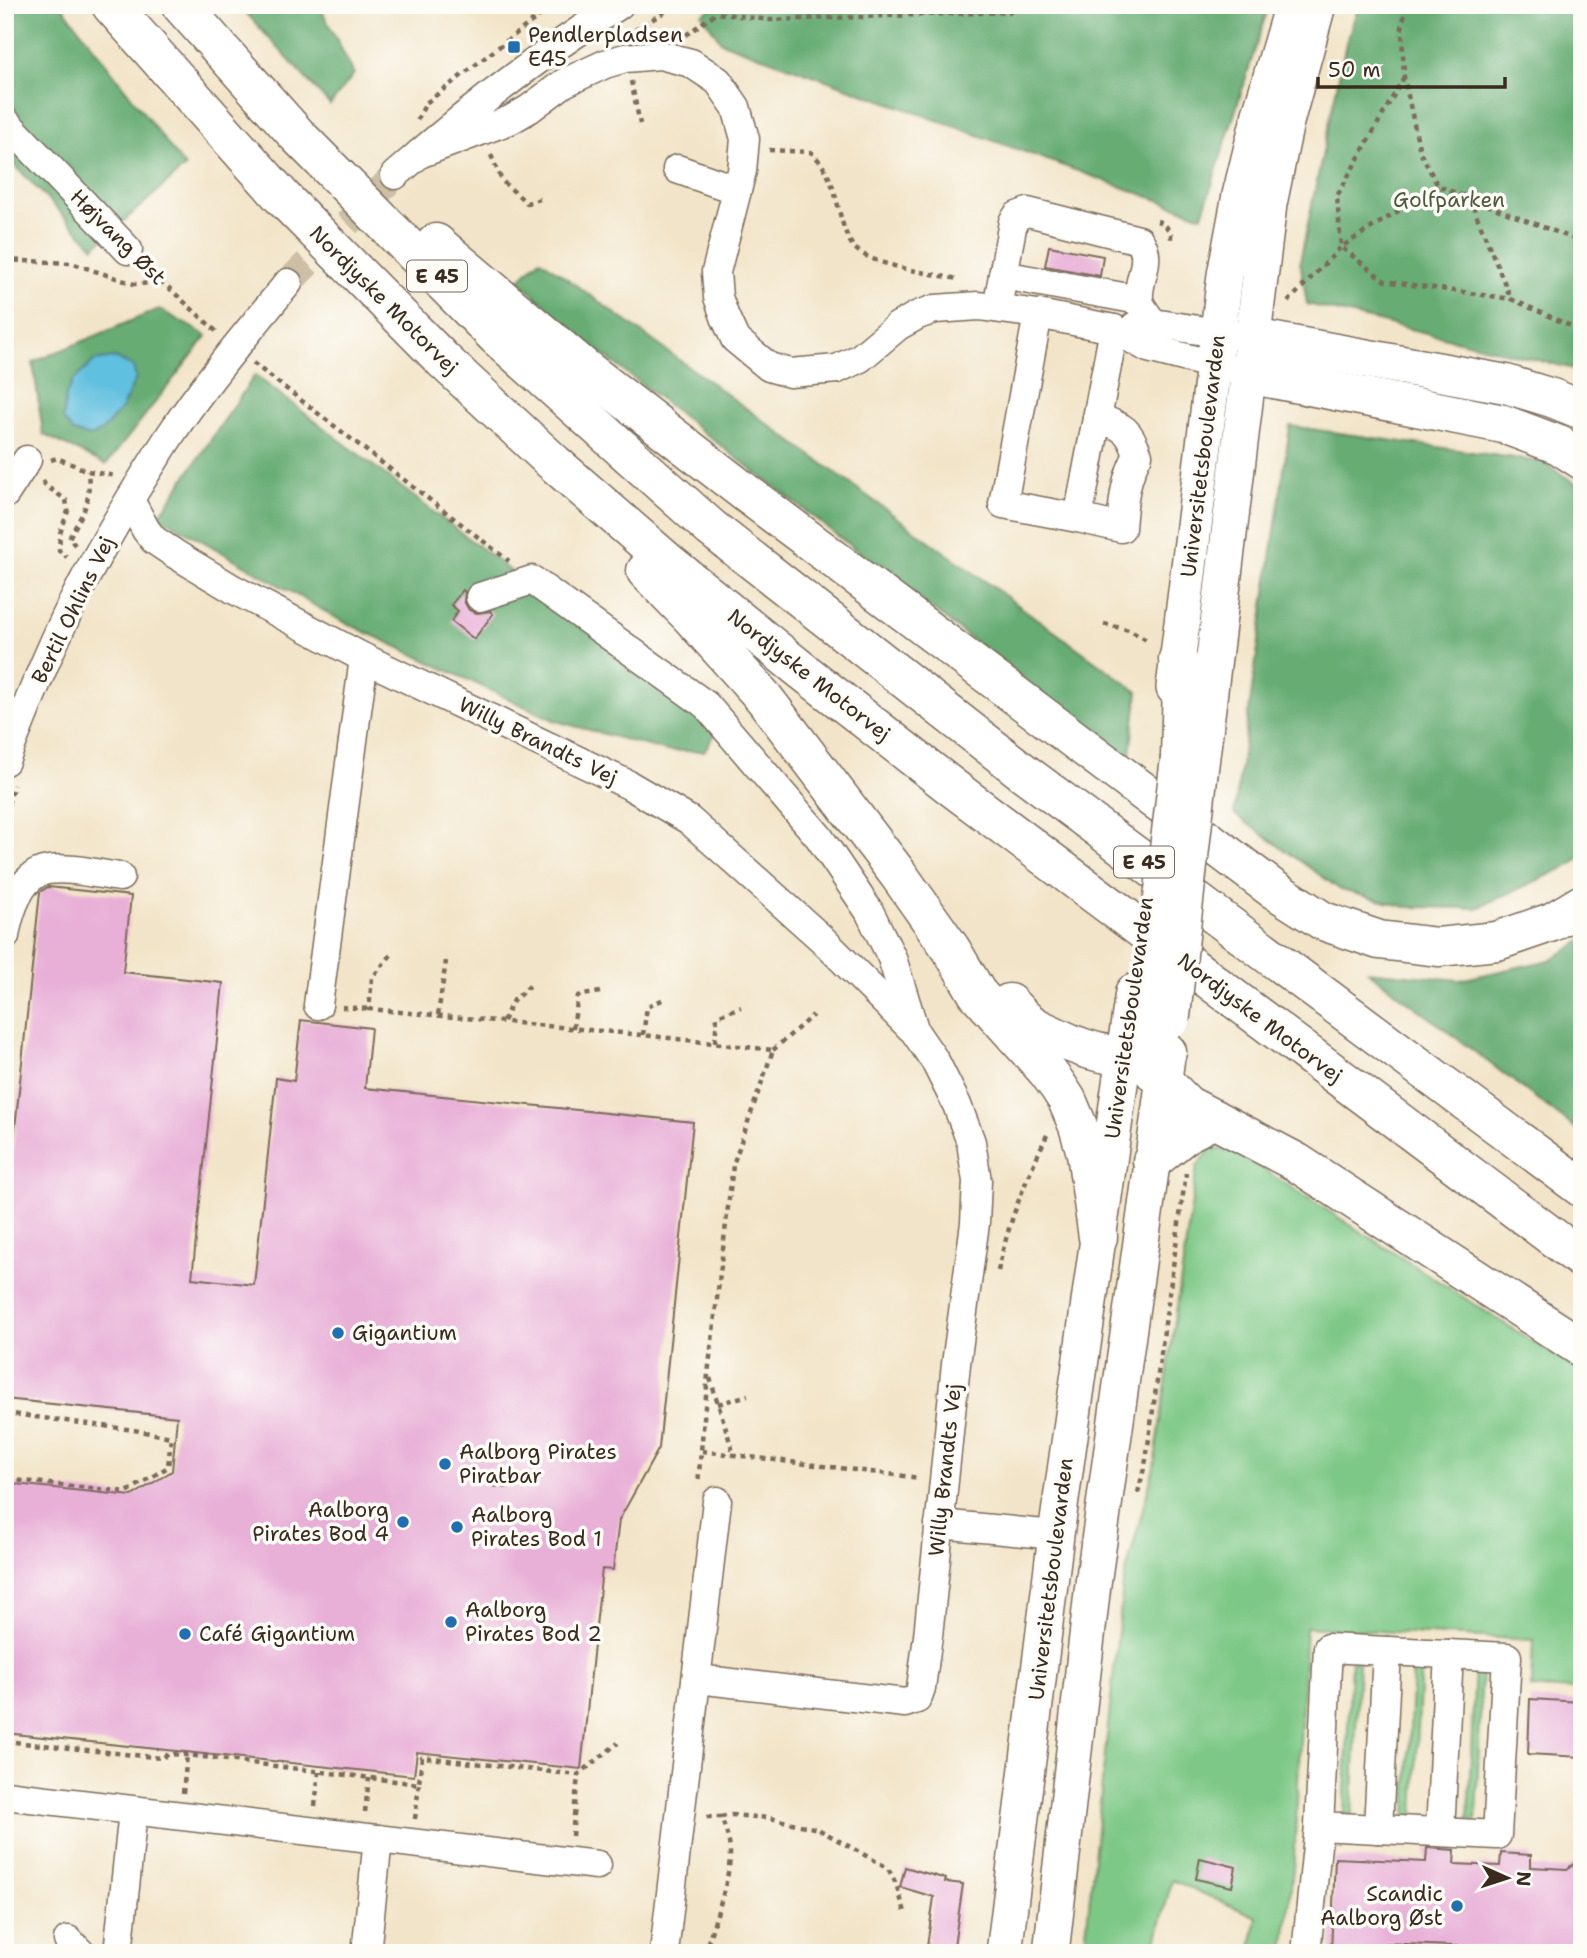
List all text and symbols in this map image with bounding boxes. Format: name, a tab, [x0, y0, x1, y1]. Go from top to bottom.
place label: Pendlerpladsen E45	[528, 21, 683, 73]
marker: Pendlerpladsen E45	[506, 39, 522, 55]
scale bar	[1318, 46, 1505, 90]
text: 50 m	[1328, 56, 1381, 84]
street label: Højvang Øst	[64, 183, 172, 291]
park label: Golfparken	[1393, 186, 1505, 214]
street label: Nordjyske Motorvej	[303, 219, 465, 381]
road number: E 45	[407, 260, 467, 292]
street label: Universitetsboulevarden	[1174, 333, 1232, 579]
street label: Bertil Ohlins Vej	[25, 532, 121, 688]
street label: Nordjyske Motorvej	[722, 602, 896, 748]
street label: Willy Brandts Vej	[454, 690, 622, 792]
road number: E 45	[1114, 846, 1174, 877]
street label: Universitetsboulevarden	[1098, 895, 1160, 1141]
street label: Nordjyske Motorvej	[1172, 947, 1348, 1089]
place label: Gigantium	[352, 1319, 457, 1347]
marker: Gigantium	[330, 1325, 346, 1341]
street label: Willy Brandts Vej	[922, 1382, 968, 1558]
place label: Aalborg Pirates Piratbar	[459, 1438, 617, 1490]
marker: Aalborg Pirates Piratbar	[437, 1456, 453, 1472]
street label: Universitetsboulevarden	[1022, 1456, 1080, 1702]
place label: Aalborg Pirates Bod 4	[252, 1496, 389, 1548]
place label: Aalborg Pirates Bod 1	[471, 1501, 602, 1553]
marker: Aalborg Pirates Bod 4	[395, 1514, 411, 1530]
marker: Aalborg Pirates Bod 1	[449, 1519, 465, 1535]
place label: Aalborg Pirates Bod 2	[465, 1596, 602, 1648]
marker: Aalborg Pirates Bod 2	[443, 1614, 459, 1630]
place label: Café Gigantium	[199, 1620, 355, 1648]
marker: Café Gigantium	[177, 1626, 193, 1642]
north arrow	[1472, 1842, 1542, 1912]
text: N	[1511, 1871, 1536, 1887]
place label: Scandic Aalborg Øst	[1320, 1880, 1443, 1932]
marker: Scandic Aalborg Øst	[1449, 1898, 1465, 1914]

